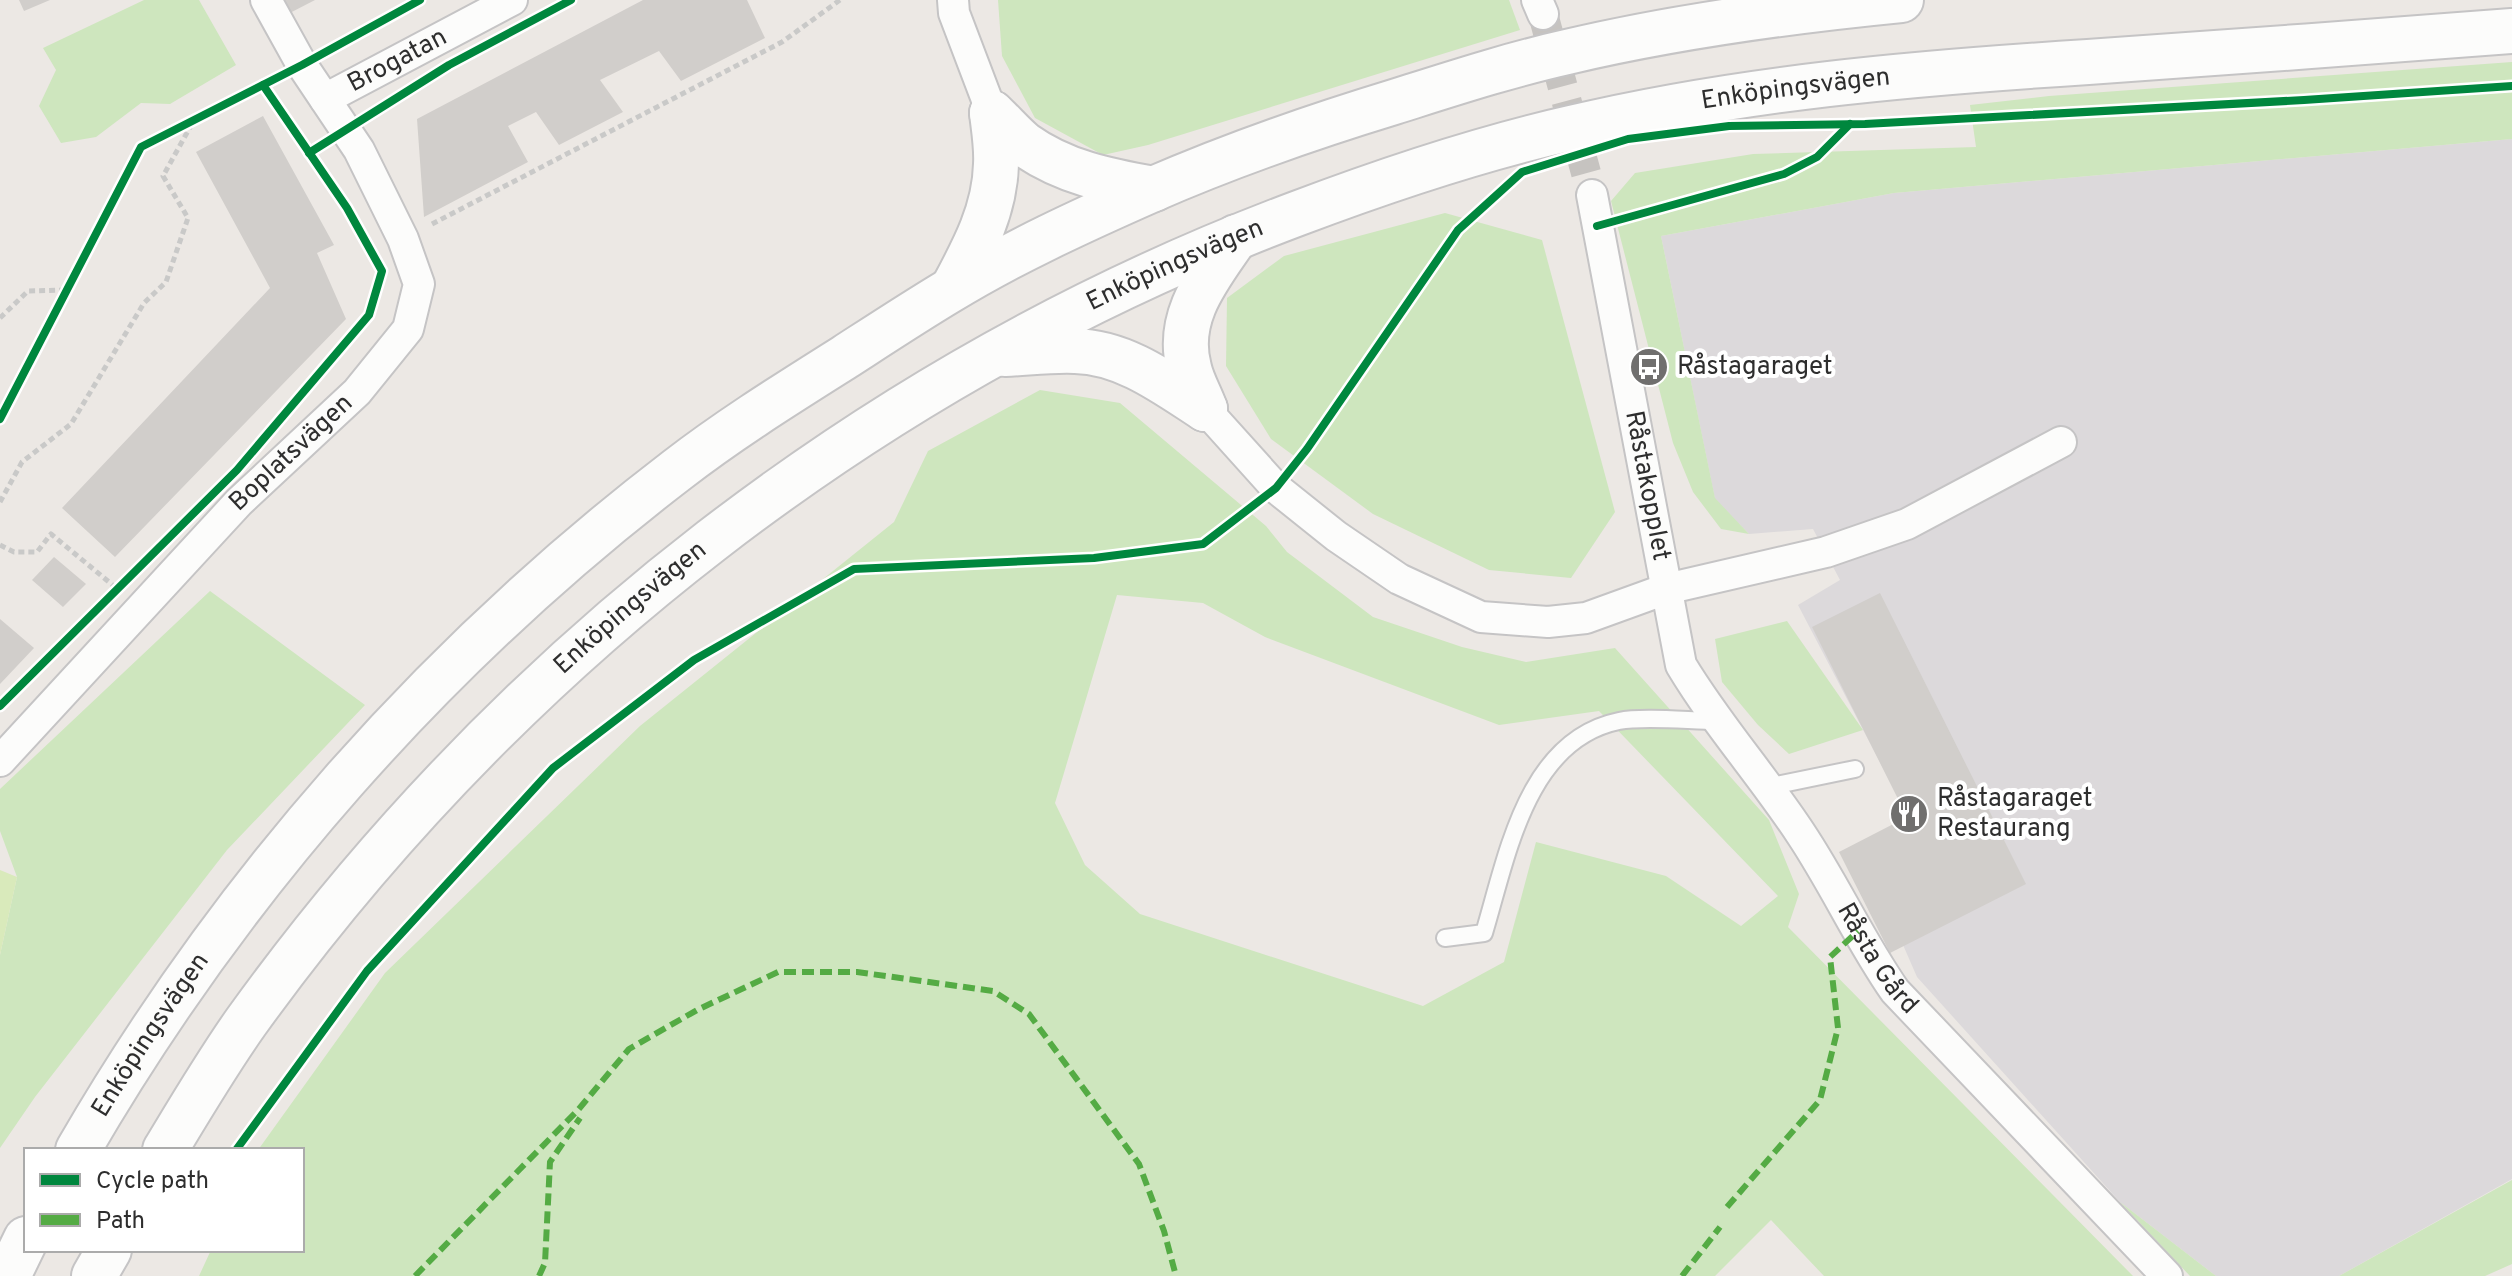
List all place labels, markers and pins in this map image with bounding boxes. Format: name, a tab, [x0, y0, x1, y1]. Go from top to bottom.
bus stop icon: Råstagaraget	[1628, 346, 1670, 388]
place label: Råstagaraget	[1677, 351, 1833, 384]
place label: Råstagaraget Restaurang	[1937, 783, 2093, 846]
restaurant icon: Råstagaraget Restaurang	[1888, 793, 1930, 835]

